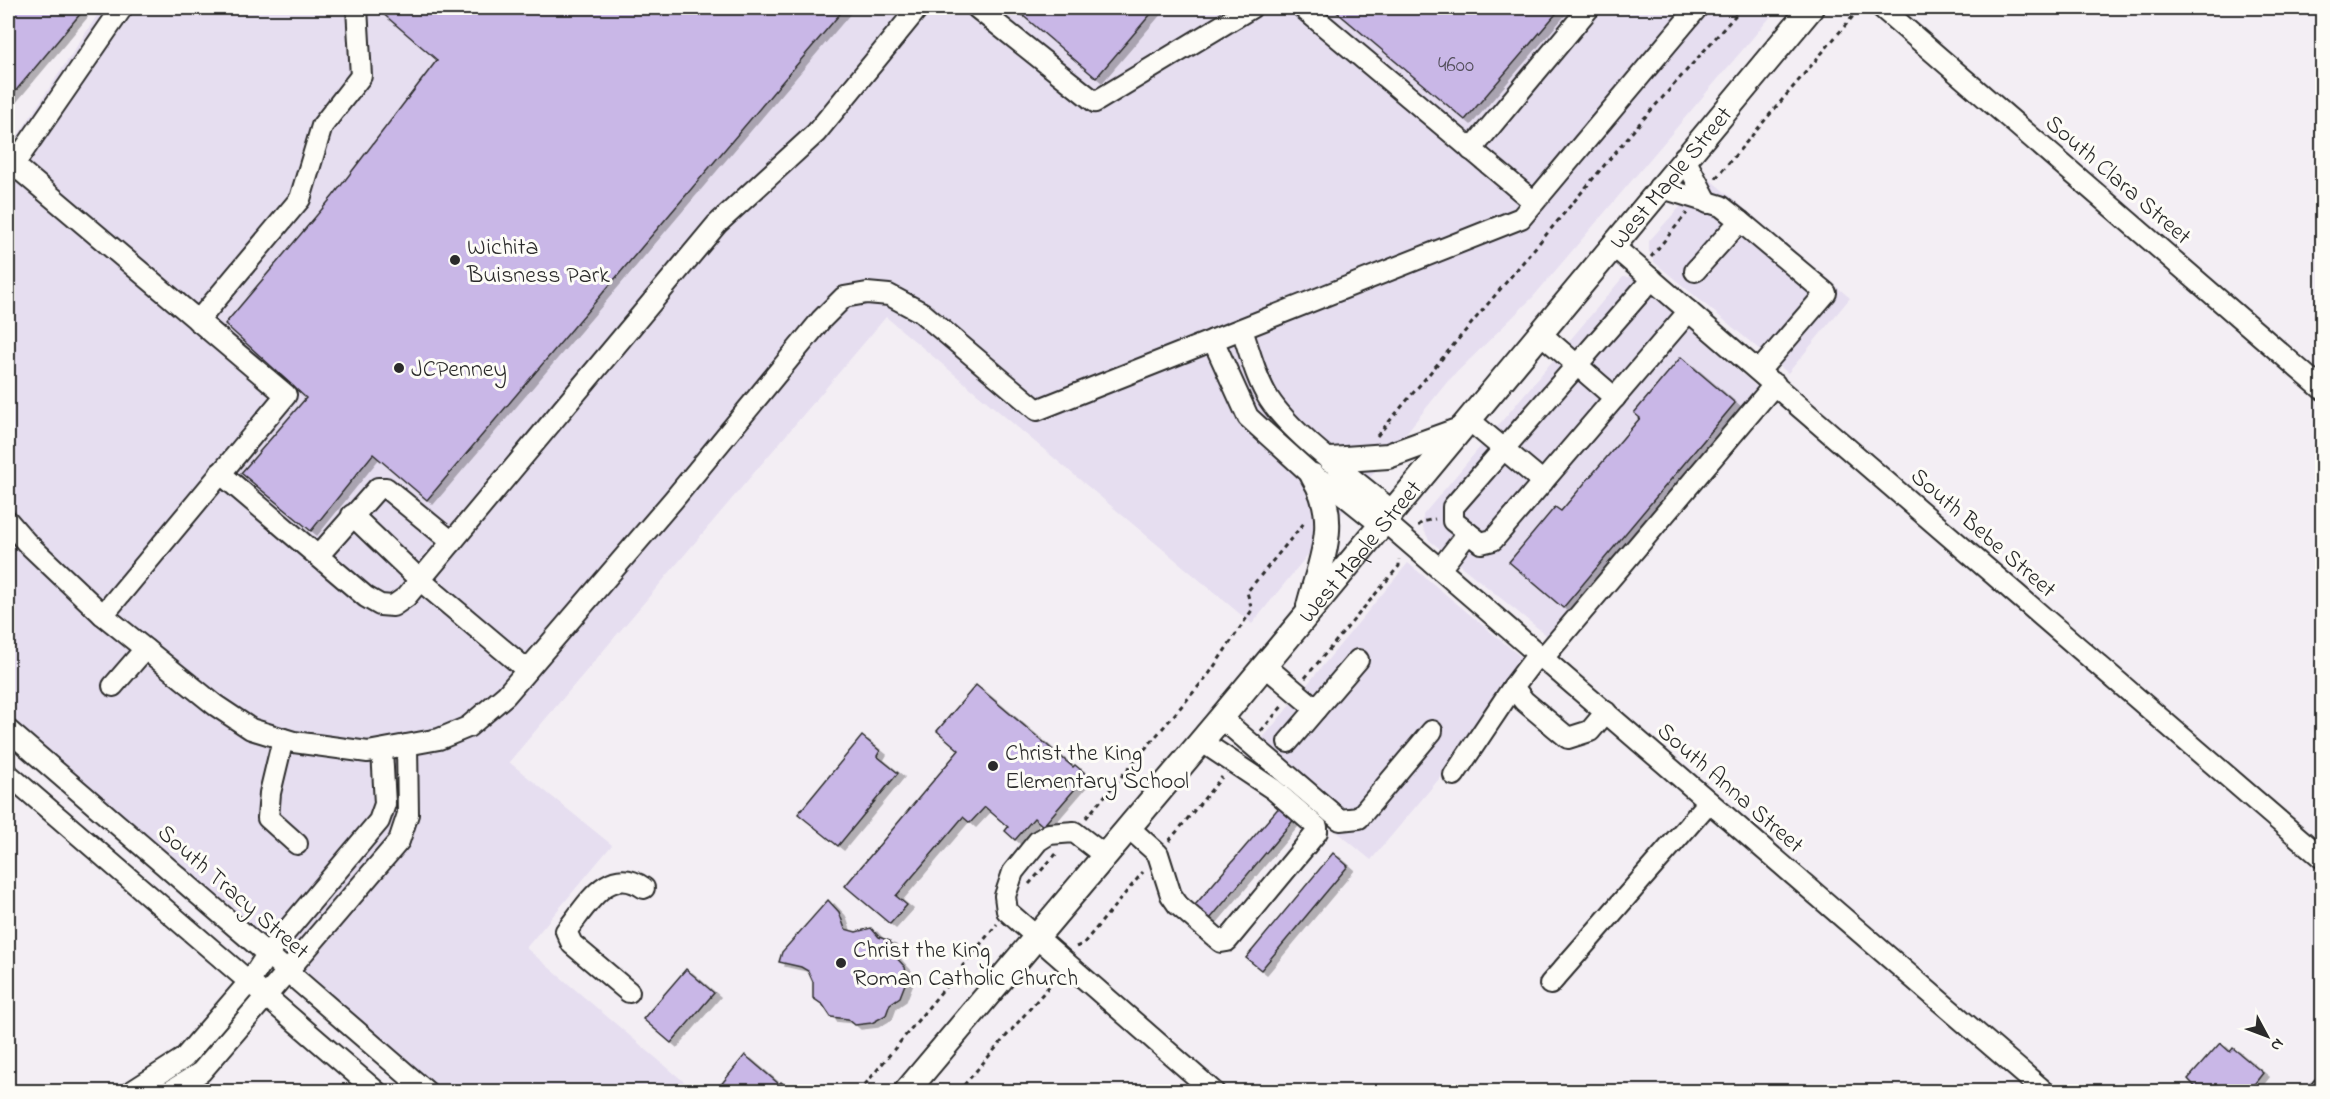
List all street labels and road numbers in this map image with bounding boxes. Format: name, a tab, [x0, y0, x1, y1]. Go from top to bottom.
street label: West Maple Street	[1602, 100, 1742, 258]
street label: South Clara Street	[2036, 107, 2198, 254]
street label: South Bebe Street	[1902, 460, 2063, 607]
street label: West Maple Street	[1292, 473, 1432, 632]
street label: South Anna Street	[1648, 715, 1811, 863]
street label: South Tracy Street	[148, 817, 316, 970]

